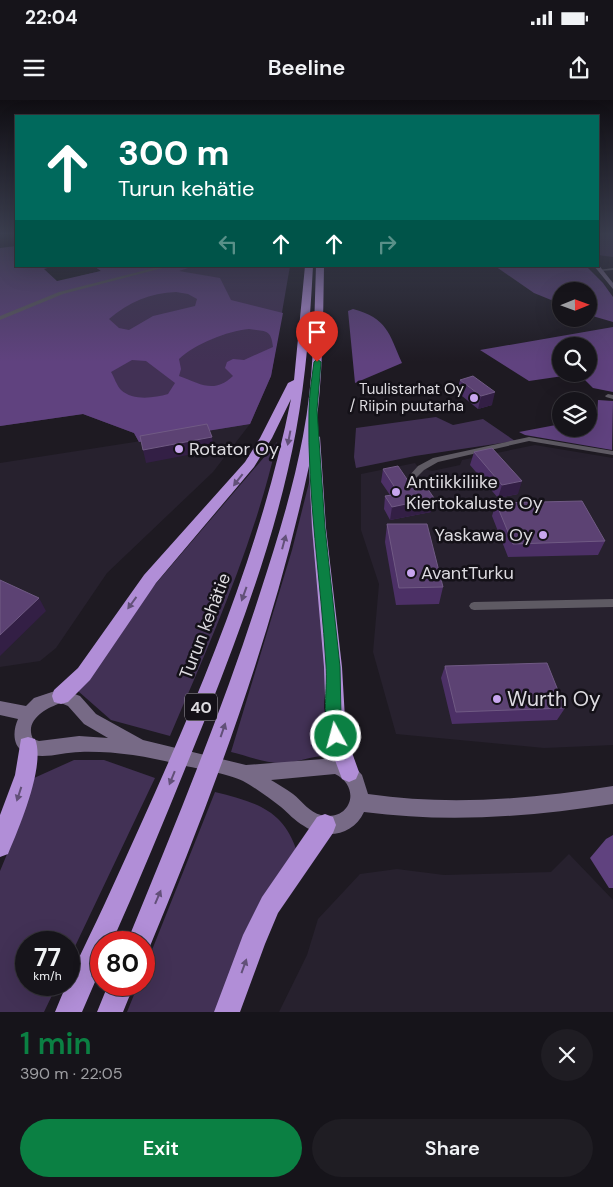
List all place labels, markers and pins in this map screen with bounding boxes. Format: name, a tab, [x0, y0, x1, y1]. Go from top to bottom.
pin	[296, 311, 338, 362]
place label: Tuulistarhat Oy / Riipin puutarha	[349, 379, 465, 416]
marker: Tuulistarhat Oy / Riipin puutarha	[468, 392, 480, 404]
place label: Rotator Oy	[189, 437, 279, 461]
marker: Rotator Oy	[173, 443, 185, 455]
place label: Antiikkiliike Kiertokaluste Oy	[406, 470, 543, 515]
marker: Antiikkiliike Kiertokaluste Oy	[390, 486, 402, 498]
place label: Yaskawa Oy	[435, 523, 533, 547]
marker: Yaskawa Oy	[537, 529, 549, 541]
place label: AvantTurku	[421, 561, 514, 585]
marker: AvantTurku	[405, 567, 417, 579]
place label: Wurth Oy	[507, 685, 601, 713]
marker: Wurth Oy	[491, 693, 503, 705]

